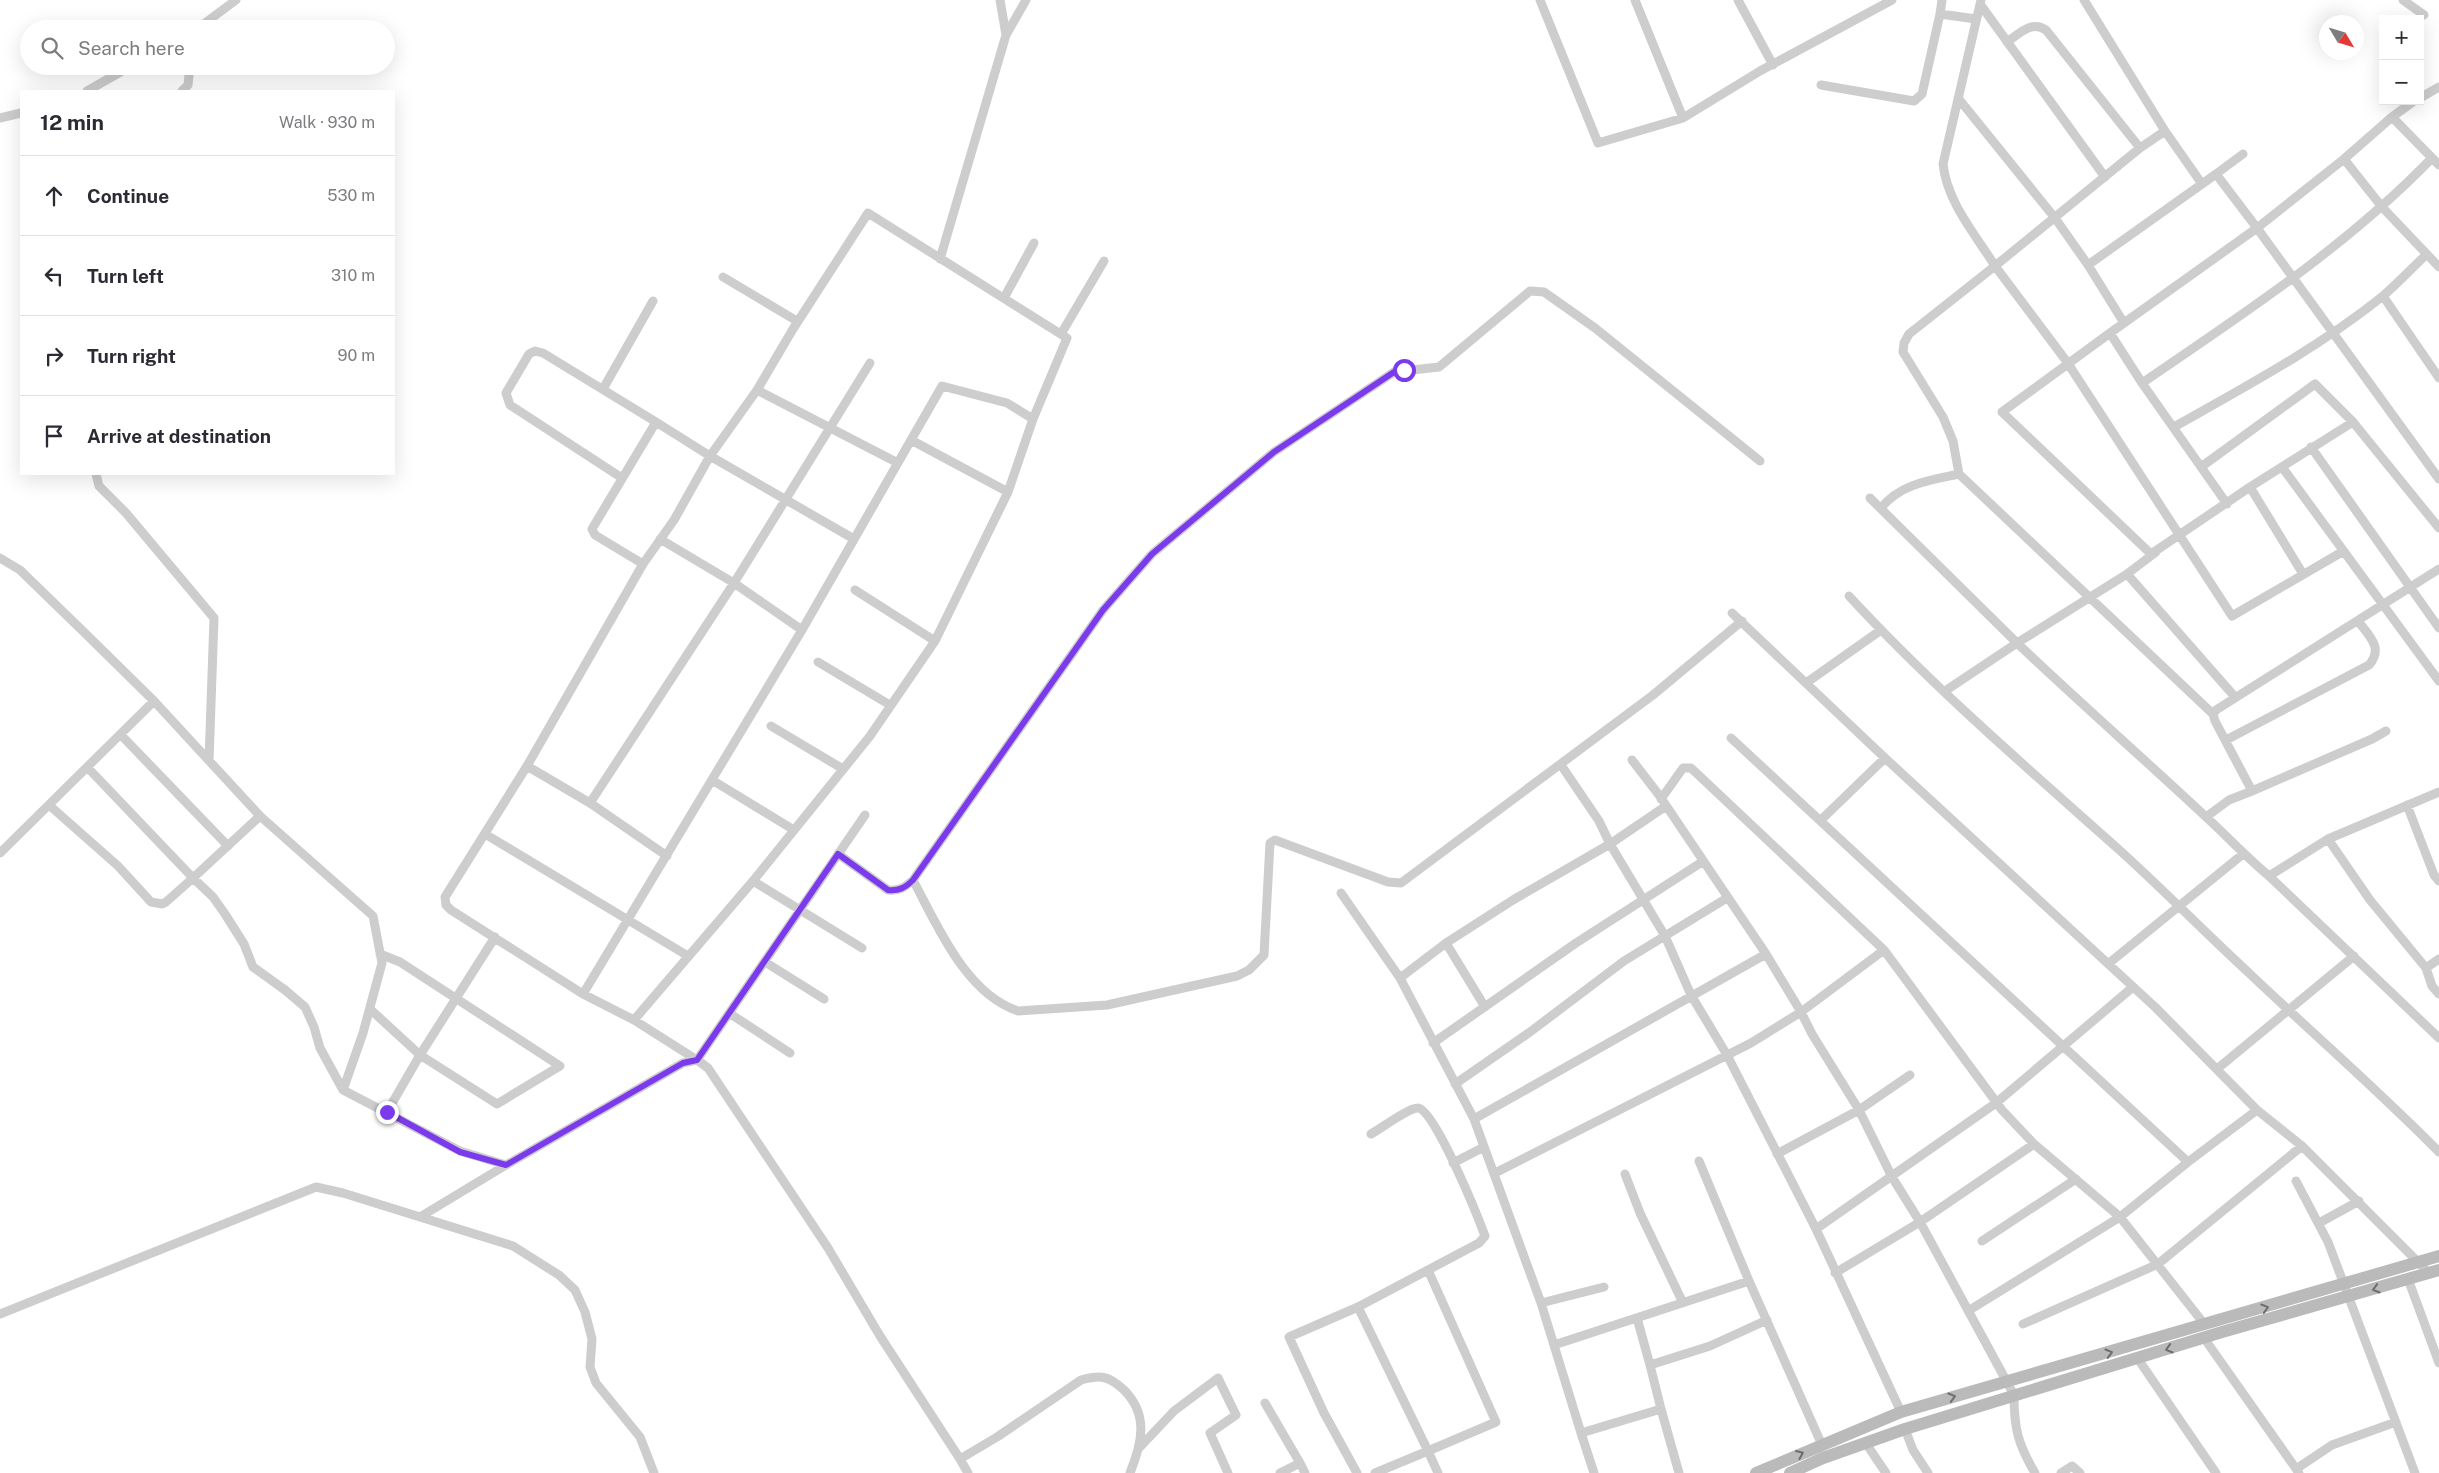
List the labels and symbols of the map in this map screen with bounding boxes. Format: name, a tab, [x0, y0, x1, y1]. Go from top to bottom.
north arrow	[2319, 15, 2364, 60]
route start	[1393, 359, 1416, 382]
route end	[376, 1101, 399, 1124]
one-way arrow	[2372, 1283, 2380, 1293]
one-way arrow	[2260, 1303, 2268, 1313]
one-way arrow	[2166, 1343, 2174, 1353]
one-way arrow	[2104, 1348, 2113, 1359]
one-way arrow	[1948, 1393, 1956, 1403]
one-way arrow	[1795, 1450, 1804, 1460]

